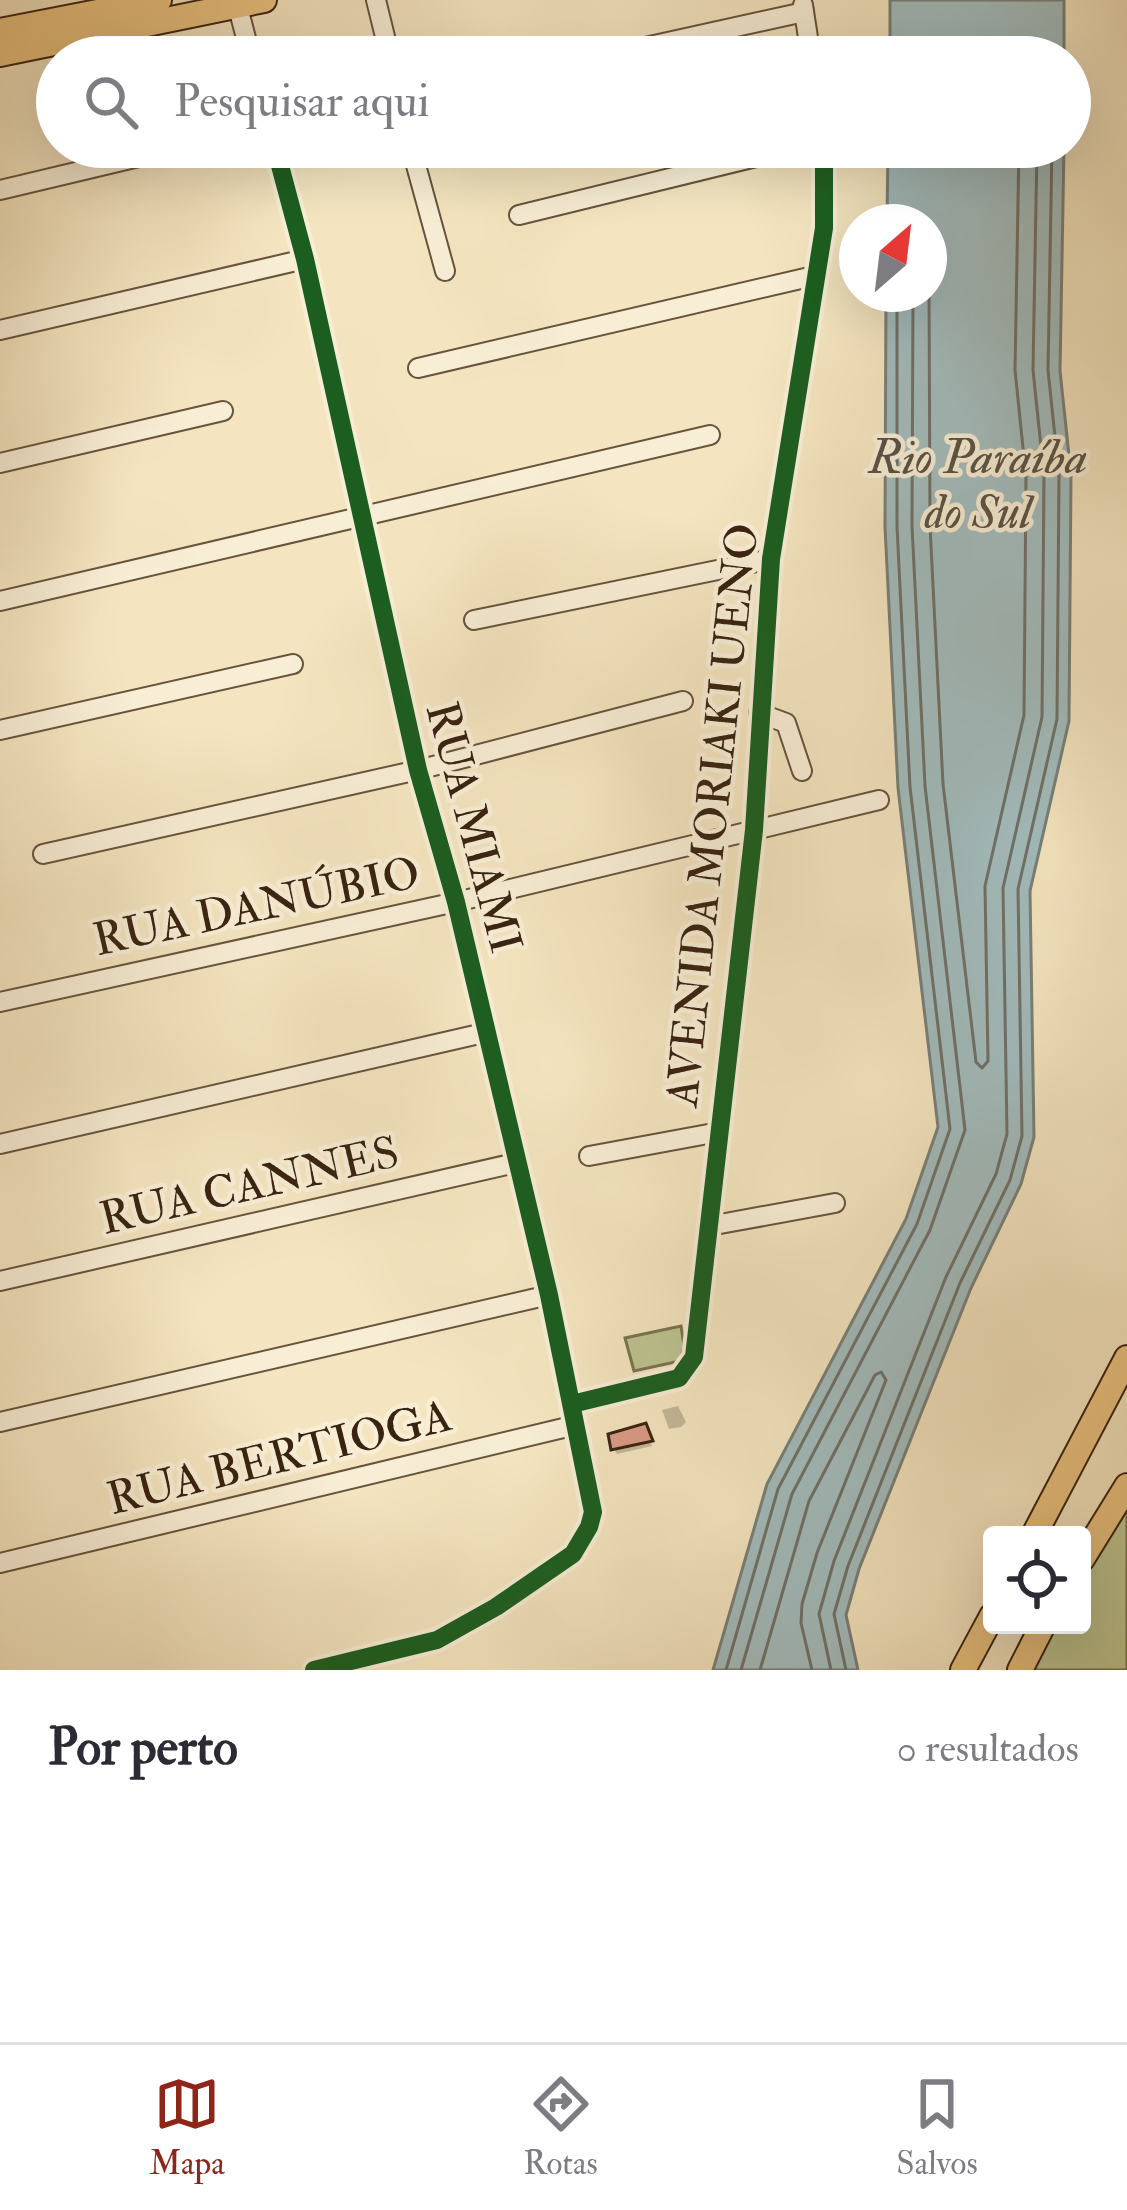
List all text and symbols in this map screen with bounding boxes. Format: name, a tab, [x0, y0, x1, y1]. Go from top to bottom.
search box	[36, 36, 1091, 168]
icon: search	[78, 69, 144, 135]
text: Pesquisar aqui	[174, 74, 430, 130]
north arrow	[839, 204, 947, 312]
water label: Rio Paraíba do Sul	[867, 428, 1087, 543]
street label: AVENIDA MORIAKI UENO	[654, 521, 771, 1111]
street label: RUA MIAMI	[413, 696, 533, 959]
street label: RUA DANÚBIO	[88, 844, 425, 969]
street label: RUA CANNES	[95, 1124, 404, 1248]
street label: RUA BERTIOGA	[102, 1388, 457, 1528]
map controls	[983, 1526, 1091, 1634]
button: locate	[983, 1526, 1091, 1634]
text: Por perto	[48, 1716, 238, 1780]
text: 0 resultados	[897, 1724, 1079, 1773]
tab: Mapa	[149, 2071, 225, 2184]
tab: Rotas	[523, 2071, 598, 2184]
tab: Salvos	[896, 2071, 978, 2184]

